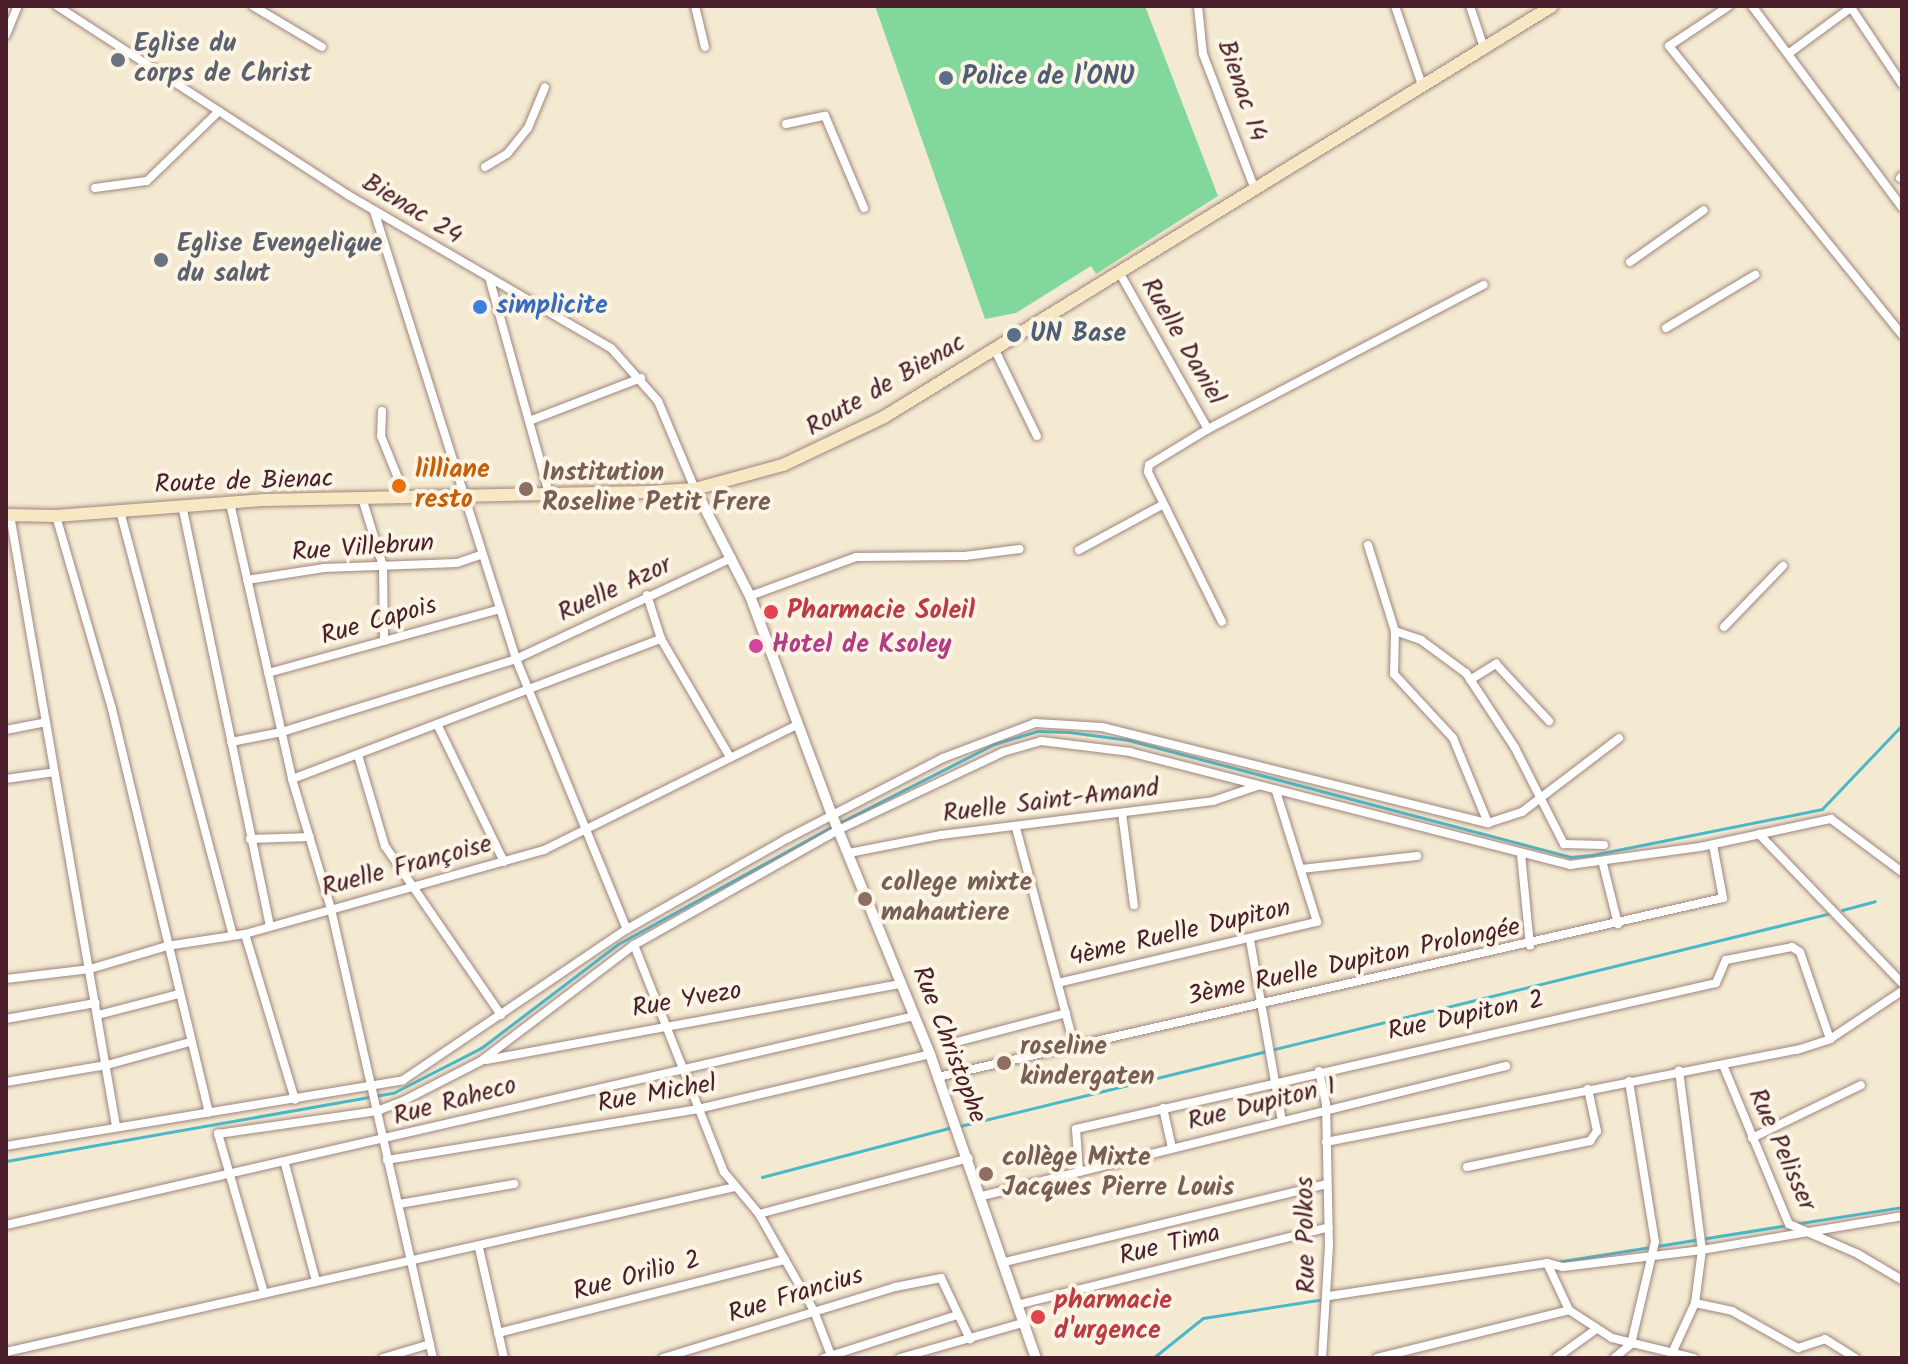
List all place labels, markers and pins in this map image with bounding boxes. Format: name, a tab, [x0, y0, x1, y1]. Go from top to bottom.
place label: Eglise du corps de Christ	[134, 29, 312, 90]
marker: Eglise du corps de Christ	[109, 51, 127, 69]
place label: Police de l'ONU	[962, 62, 1135, 94]
marker: Police de l'ONU	[937, 69, 955, 87]
place label: Eglise Evengelique du salut	[177, 229, 382, 290]
marker: Eglise Evengelique du salut	[152, 251, 170, 269]
place label: simplicite	[496, 291, 608, 323]
marker: simplicite	[471, 298, 489, 316]
place label: UN Base	[1030, 319, 1126, 351]
marker: UN Base	[1005, 326, 1023, 344]
place label: lilliane resto	[415, 455, 490, 516]
place label: Institution Roseline Petit Frere	[542, 458, 771, 520]
marker: lilliane resto	[390, 477, 408, 495]
marker: Institution Roseline Petit Frere	[517, 480, 535, 498]
place label: Pharmacie Soleil	[787, 596, 975, 628]
marker: Pharmacie Soleil	[762, 603, 780, 621]
place label: Hotel de Ksoley	[772, 630, 952, 662]
marker: Hotel de Ksoley	[747, 637, 765, 655]
place label: college mixte mahautiere	[881, 868, 1032, 930]
marker: college mixte mahautiere	[856, 890, 874, 908]
place label: roseline kindergaten	[1020, 1032, 1155, 1094]
marker: roseline kindergaten	[995, 1054, 1013, 1072]
place label: collège Mixte Jacques Pierre Louis	[1002, 1143, 1234, 1204]
marker: collège Mixte Jacques Pierre Louis	[977, 1165, 995, 1183]
place label: pharmacie d'urgence	[1054, 1286, 1172, 1348]
marker: pharmacie d'urgence	[1029, 1308, 1047, 1326]

